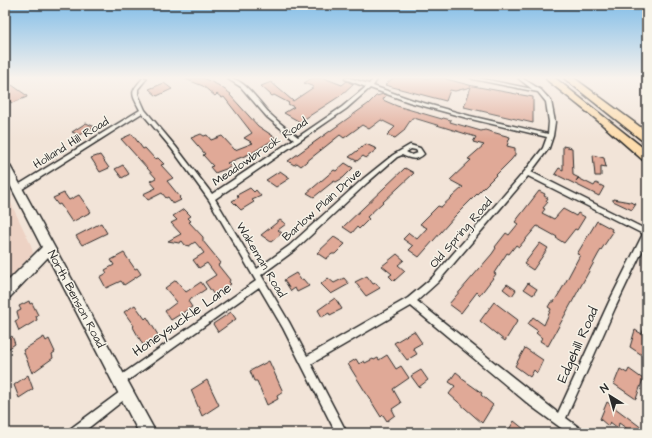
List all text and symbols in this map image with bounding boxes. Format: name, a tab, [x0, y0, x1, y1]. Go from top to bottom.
street label: Holland Hill Road	[30, 113, 112, 173]
street label: Meadowbrook Road	[209, 114, 311, 190]
street label: Barlow Plain Drive	[279, 164, 366, 245]
street label: Old Spring Road	[426, 194, 497, 273]
street label: Wakeman Road	[232, 219, 290, 301]
street label: North Benson Road	[43, 247, 109, 351]
street label: Honeysuckle Lane	[128, 278, 236, 362]
street label: Edgehill Road	[552, 304, 604, 386]
north arrow	[590, 376, 630, 416]
text: N	[597, 380, 612, 396]

